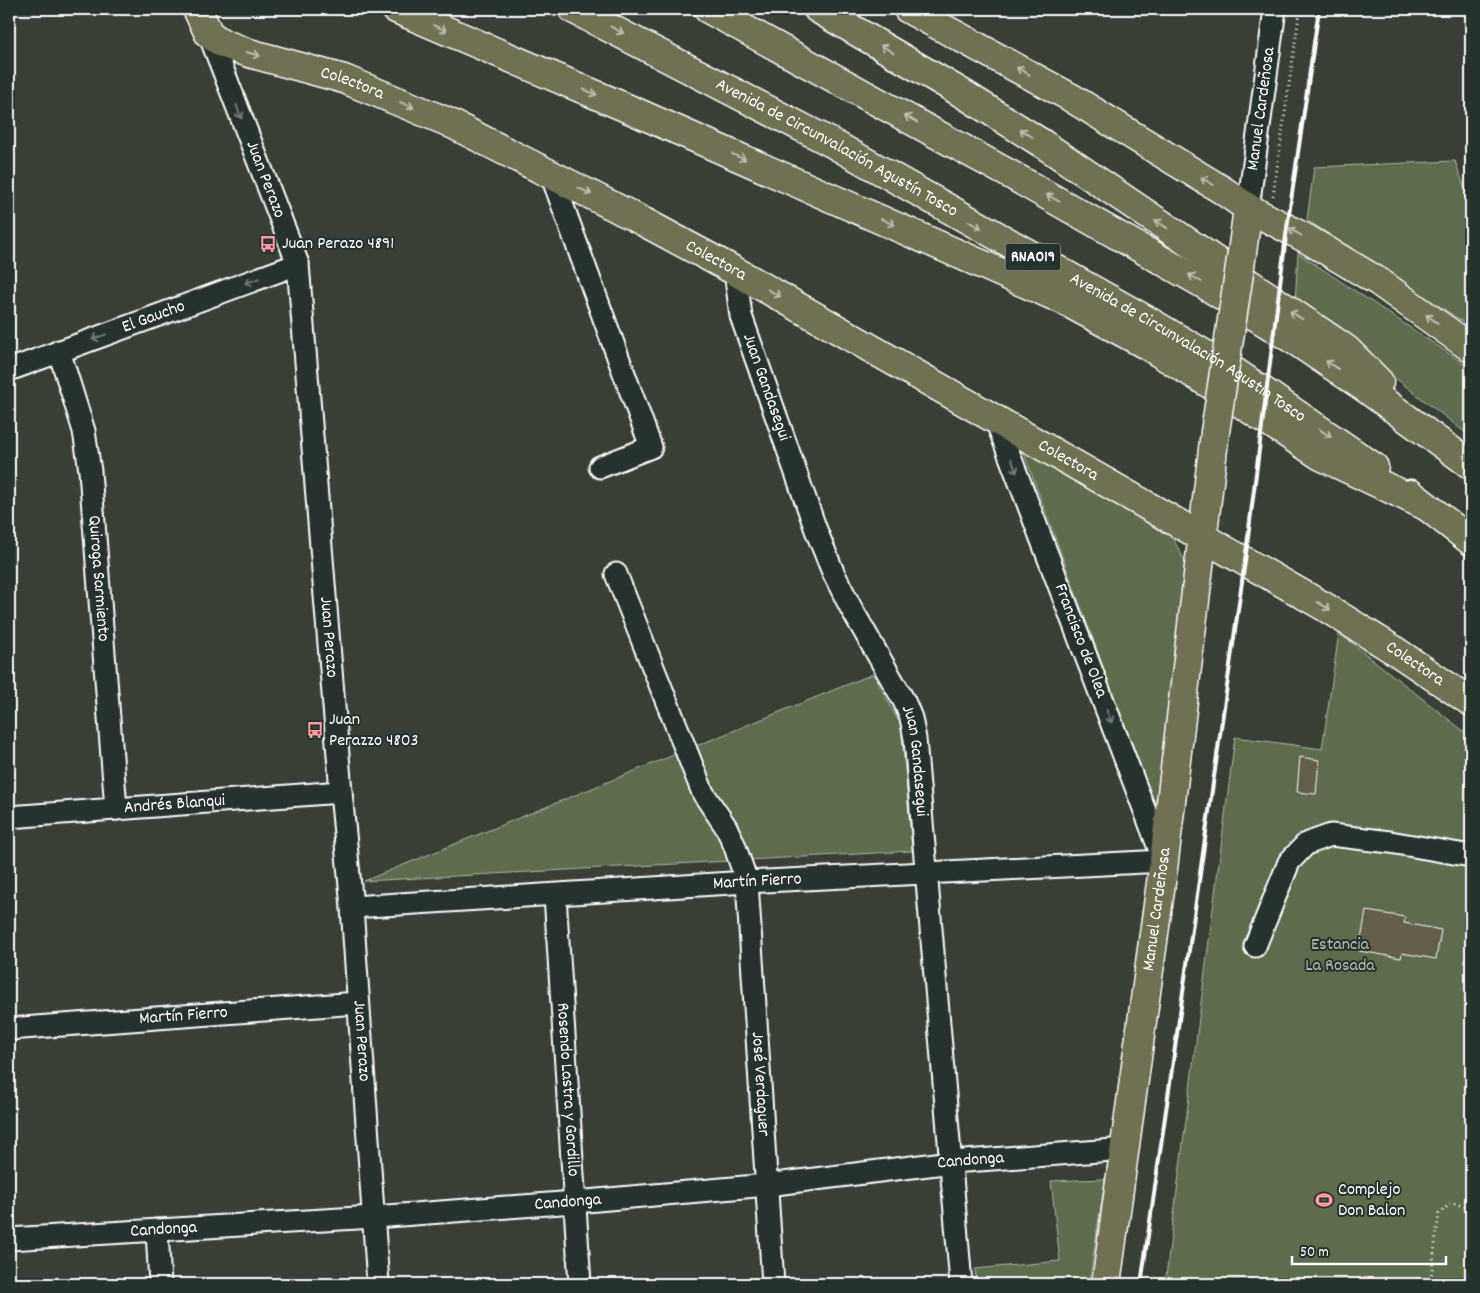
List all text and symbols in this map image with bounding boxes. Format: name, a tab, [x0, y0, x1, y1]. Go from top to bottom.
one-way arrow	[432, 24, 447, 33]
one-way arrow	[609, 26, 624, 35]
one-way arrow	[881, 44, 895, 54]
street label: Manuel Cardeñosa	[1241, 45, 1282, 172]
one-way arrow	[245, 49, 261, 59]
street label: Colectora	[318, 61, 388, 107]
one-way arrow	[1015, 66, 1030, 76]
street label: Avenida de Circunvalación Agustín Tosco	[711, 72, 962, 224]
one-way arrow	[582, 87, 597, 97]
one-way arrow	[399, 101, 414, 111]
one-way arrow	[235, 104, 244, 119]
one-way arrow	[904, 114, 919, 124]
one-way arrow	[1020, 128, 1034, 138]
street label: Juan Perazo	[239, 137, 292, 222]
one-way arrow	[731, 152, 746, 162]
one-way arrow	[1201, 175, 1215, 185]
one-way arrow	[577, 186, 592, 196]
one-way arrow	[1046, 193, 1061, 203]
one-way arrow	[880, 217, 895, 227]
one-way arrow	[1154, 219, 1168, 229]
one-way arrow	[968, 220, 983, 230]
one-way arrow	[1288, 227, 1303, 236]
place label: Juan Perazo 4891	[282, 232, 394, 257]
bus stop icon: Juan Perazo 4891	[258, 234, 278, 254]
street label: Colectora	[681, 234, 752, 288]
road number: RNA019	[1006, 243, 1060, 270]
street label: Avenida de Circunvalación Agustín Tosco	[1065, 267, 1311, 429]
one-way arrow	[1188, 273, 1202, 283]
one-way arrow	[245, 277, 260, 286]
one-way arrow	[766, 288, 781, 298]
street label: El Gaucho	[119, 294, 189, 340]
one-way arrow	[1289, 310, 1303, 320]
one-way arrow	[1425, 314, 1439, 324]
street label: Juan Gandasegui	[736, 330, 796, 445]
one-way arrow	[92, 333, 108, 342]
one-way arrow	[1325, 360, 1339, 370]
one-way arrow	[1318, 428, 1332, 438]
street label: Colectora	[1033, 433, 1103, 488]
one-way arrow	[1009, 458, 1019, 473]
street label: Quiroga Sarmiento	[81, 514, 116, 642]
street label: Francisco de Olea	[1047, 580, 1113, 702]
street label: Juan Perazo	[313, 596, 344, 679]
one-way arrow	[1316, 601, 1330, 611]
street label: Colectora	[1380, 635, 1450, 693]
street label: Juan Gandasegui	[894, 701, 934, 817]
place label: Juan Perazzo 4803	[329, 708, 419, 754]
one-way arrow	[1105, 708, 1114, 723]
bus stop icon: Juan Perazzo 4803	[305, 720, 325, 740]
street label: Andrés Blanqui	[123, 788, 226, 821]
street label: Manuel Cardeñosa	[1137, 846, 1178, 973]
street label: Martín Fierro	[712, 867, 802, 897]
park label: Estancia La Rosada	[1305, 933, 1375, 979]
street label: Juan Perazo	[346, 999, 376, 1082]
street label: Martín Fierro	[138, 1000, 229, 1032]
street label: Rosendo Lastra y Gordillo	[549, 1002, 586, 1177]
street label: José Verdaguer	[744, 1031, 776, 1137]
street label: Candonga	[936, 1146, 1005, 1176]
place label: Complejo Don Balon	[1338, 1178, 1405, 1224]
street label: Candonga	[534, 1187, 603, 1217]
sports icon: Complejo Don Balon	[1314, 1190, 1334, 1210]
street label: Candonga	[130, 1215, 198, 1244]
scale bar	[1292, 1233, 1446, 1265]
text: 50 m	[1300, 1242, 1329, 1264]

